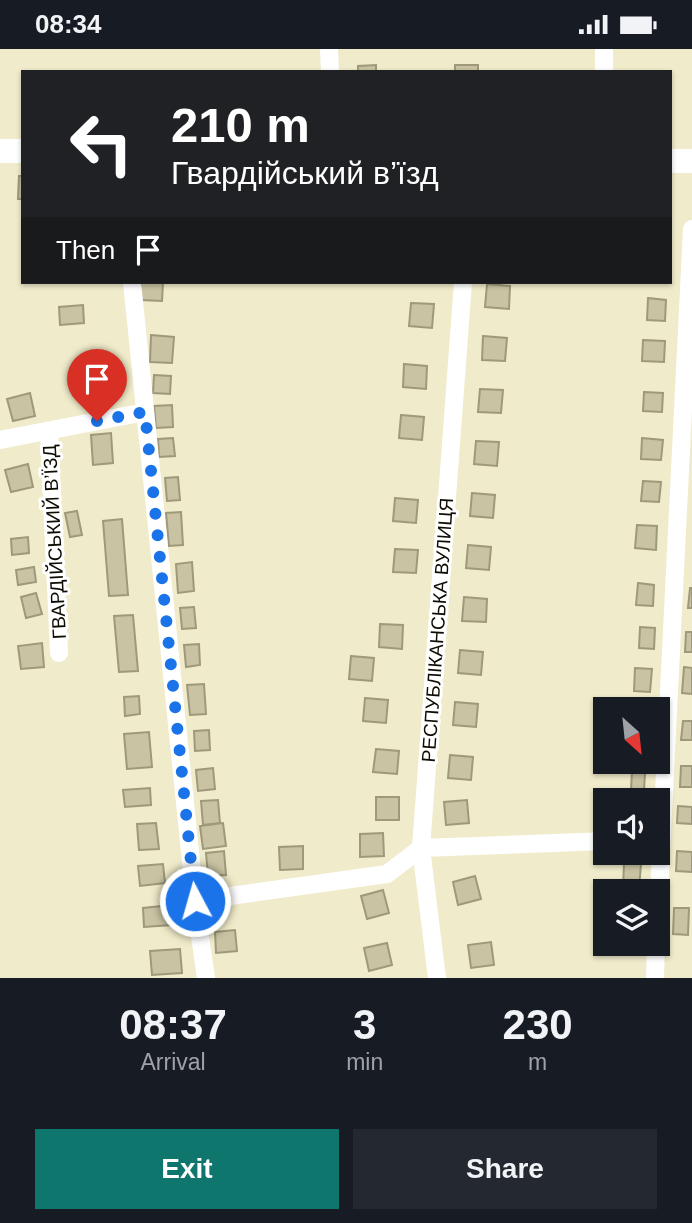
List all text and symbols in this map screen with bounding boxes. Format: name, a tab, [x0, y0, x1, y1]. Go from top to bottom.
text: 08:34	[35, 9, 102, 39]
icon: left	[56, 98, 147, 189]
text: 210 m	[171, 98, 310, 152]
text: Гвардійський в’їзд	[171, 155, 439, 191]
icon: arrive	[129, 231, 167, 269]
text: Then	[56, 235, 115, 265]
pin	[67, 349, 127, 421]
icon: arrive	[78, 360, 116, 398]
street label: ГВАРДІЙСЬКИЙ В’ЇЗД	[39, 444, 70, 640]
street label: РЕСПУБЛІКАНСЬКА ВУЛИЦЯ	[418, 497, 457, 763]
north arrow	[593, 697, 670, 773]
map controls	[593, 697, 670, 956]
button: sound	[593, 788, 670, 865]
position arrow	[158, 864, 232, 938]
button: layers	[593, 879, 670, 956]
text: 08:37	[119, 1001, 227, 1048]
text: 3	[353, 1001, 376, 1048]
text: 230	[503, 1001, 573, 1048]
text: Arrival	[140, 1049, 206, 1075]
text: min	[346, 1049, 383, 1075]
text: m	[528, 1049, 547, 1075]
button: Exit	[35, 1129, 339, 1209]
button: Share	[353, 1129, 657, 1209]

